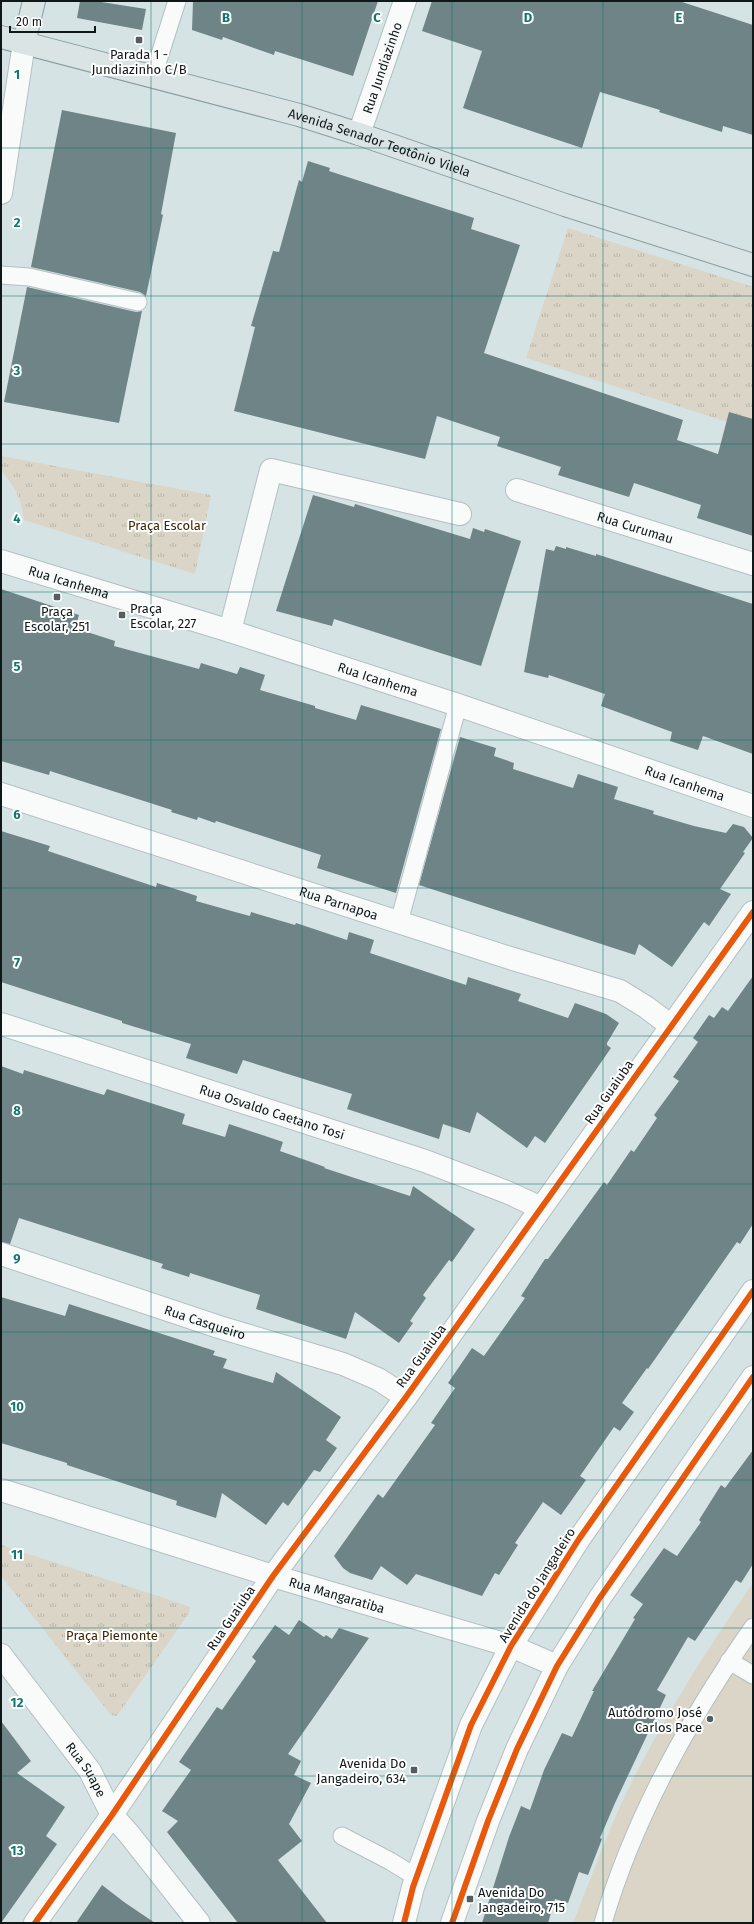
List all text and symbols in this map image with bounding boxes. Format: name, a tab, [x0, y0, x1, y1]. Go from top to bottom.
scale bar	[10, 8, 95, 34]
text: B	[222, 10, 230, 25]
text: C	[373, 10, 381, 25]
text: D	[524, 10, 533, 25]
text: E	[676, 10, 683, 25]
text: 20 m	[16, 15, 42, 29]
street label: Rua Jundiazinho	[359, 20, 405, 116]
marker: Parada 1 - Jundiazinho C/B	[134, 35, 144, 45]
place label: Parada 1 - Jundiazinho C/B	[91, 47, 187, 77]
text: 1	[14, 67, 20, 82]
street label: Avenida Senador Teotônio Vilela	[287, 105, 473, 179]
text: 2	[14, 215, 21, 230]
text: 3	[13, 363, 21, 378]
street label: Rua Curumau	[595, 508, 675, 546]
text: 4	[13, 511, 21, 526]
park label: Praça Escolar	[128, 518, 206, 533]
street label: Rua Icanhema	[27, 562, 111, 601]
marker: Praça Escolar, 251	[52, 592, 62, 602]
place label: Praça Escolar, 227	[130, 601, 197, 631]
place label: Praça Escolar, 251	[24, 604, 90, 634]
marker: Praça Escolar, 227	[117, 610, 127, 620]
text: 5	[14, 659, 21, 674]
street label: Rua Icanhema	[336, 659, 420, 699]
street label: Rua Icanhema	[643, 762, 727, 803]
text: 6	[13, 807, 21, 822]
street label: Rua Parnapoa	[298, 883, 380, 923]
text: 7	[14, 955, 20, 970]
street label: Rua Guaiuba	[581, 1057, 637, 1127]
street label: Rua Osvaldo Caetano Tosi	[198, 1081, 347, 1142]
text: 8	[13, 1103, 21, 1118]
text: 9	[13, 1251, 21, 1266]
street label: Rua Casqueiro	[162, 1302, 247, 1342]
street label: Rua Guaiuba	[393, 1321, 449, 1391]
text: 10	[10, 1399, 24, 1414]
street label: Avenida do Jangadeiro	[496, 1525, 578, 1645]
text: 11	[11, 1547, 23, 1562]
street label: Rua Mangaratiba	[287, 1574, 387, 1616]
street label: Rua Guaiuba	[204, 1583, 258, 1653]
park label: Praça Piemonte	[66, 1628, 158, 1643]
text: 12	[11, 1695, 24, 1710]
place label: Autódromo José Carlos Pace	[608, 1705, 702, 1735]
marker: Autódromo José Carlos Pace	[705, 1714, 715, 1724]
street label: Rua Suape	[63, 1739, 109, 1799]
place label: Avenida Do Jangadeiro, 634	[316, 1756, 406, 1786]
marker: Avenida Do Jangadeiro, 634	[409, 1765, 419, 1775]
text: 13	[11, 1843, 24, 1858]
place label: Avenida Do Jangadeiro, 715	[478, 1885, 565, 1915]
marker: Avenida Do Jangadeiro, 715	[465, 1894, 475, 1904]

